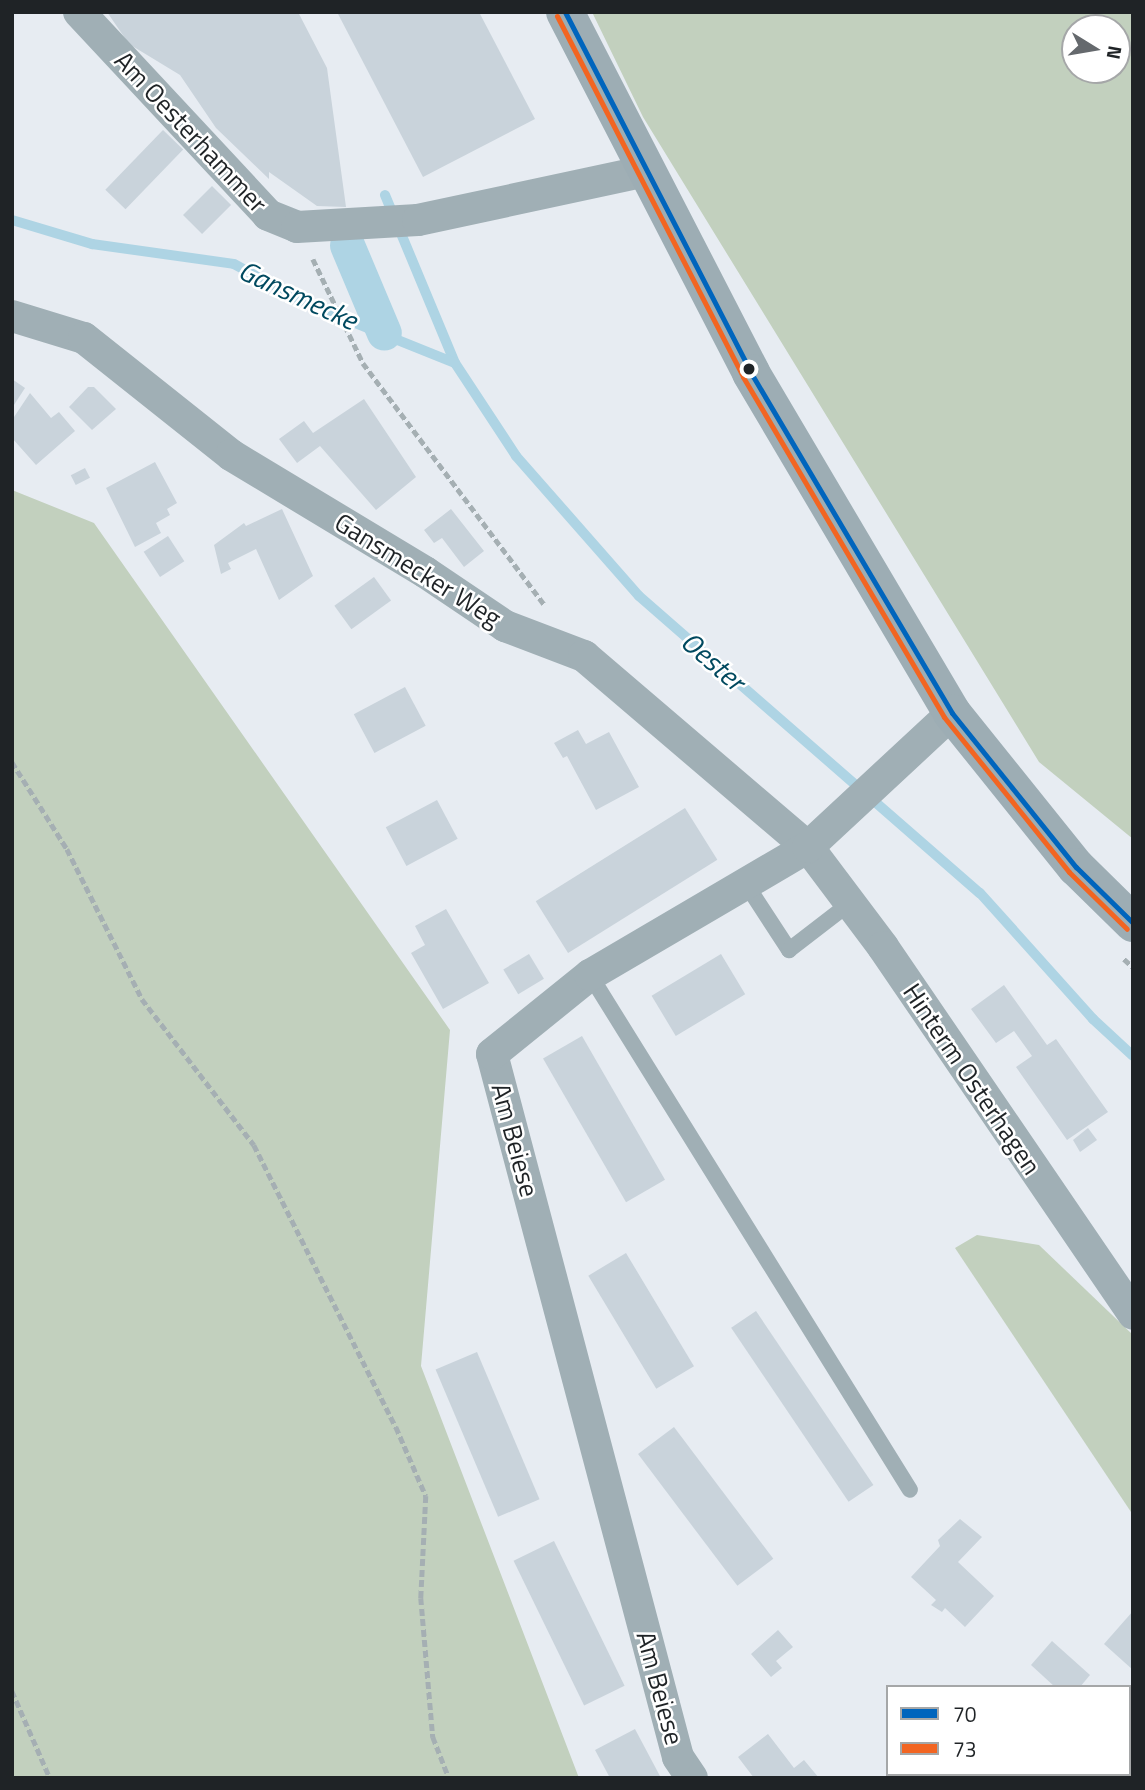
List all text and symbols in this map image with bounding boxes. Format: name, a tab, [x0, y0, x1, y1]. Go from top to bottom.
north arrow	[1061, 14, 1131, 84]
text: N	[1100, 43, 1131, 62]
street label: Am Oesterhammer	[108, 45, 274, 219]
water label: Gansmecke	[233, 253, 363, 337]
unlabelled marker	[742, 362, 756, 376]
street label: Gansmecker Weg	[329, 506, 507, 634]
water label: Oester	[674, 624, 752, 698]
street label: Hinterm Osterhagen	[896, 978, 1048, 1180]
street label: Am Beiese	[485, 1080, 545, 1200]
street label: Am Beiese	[630, 1628, 690, 1748]
legend	[886, 1685, 1131, 1776]
text: 70	[953, 1698, 977, 1730]
text: 73	[953, 1733, 977, 1765]

